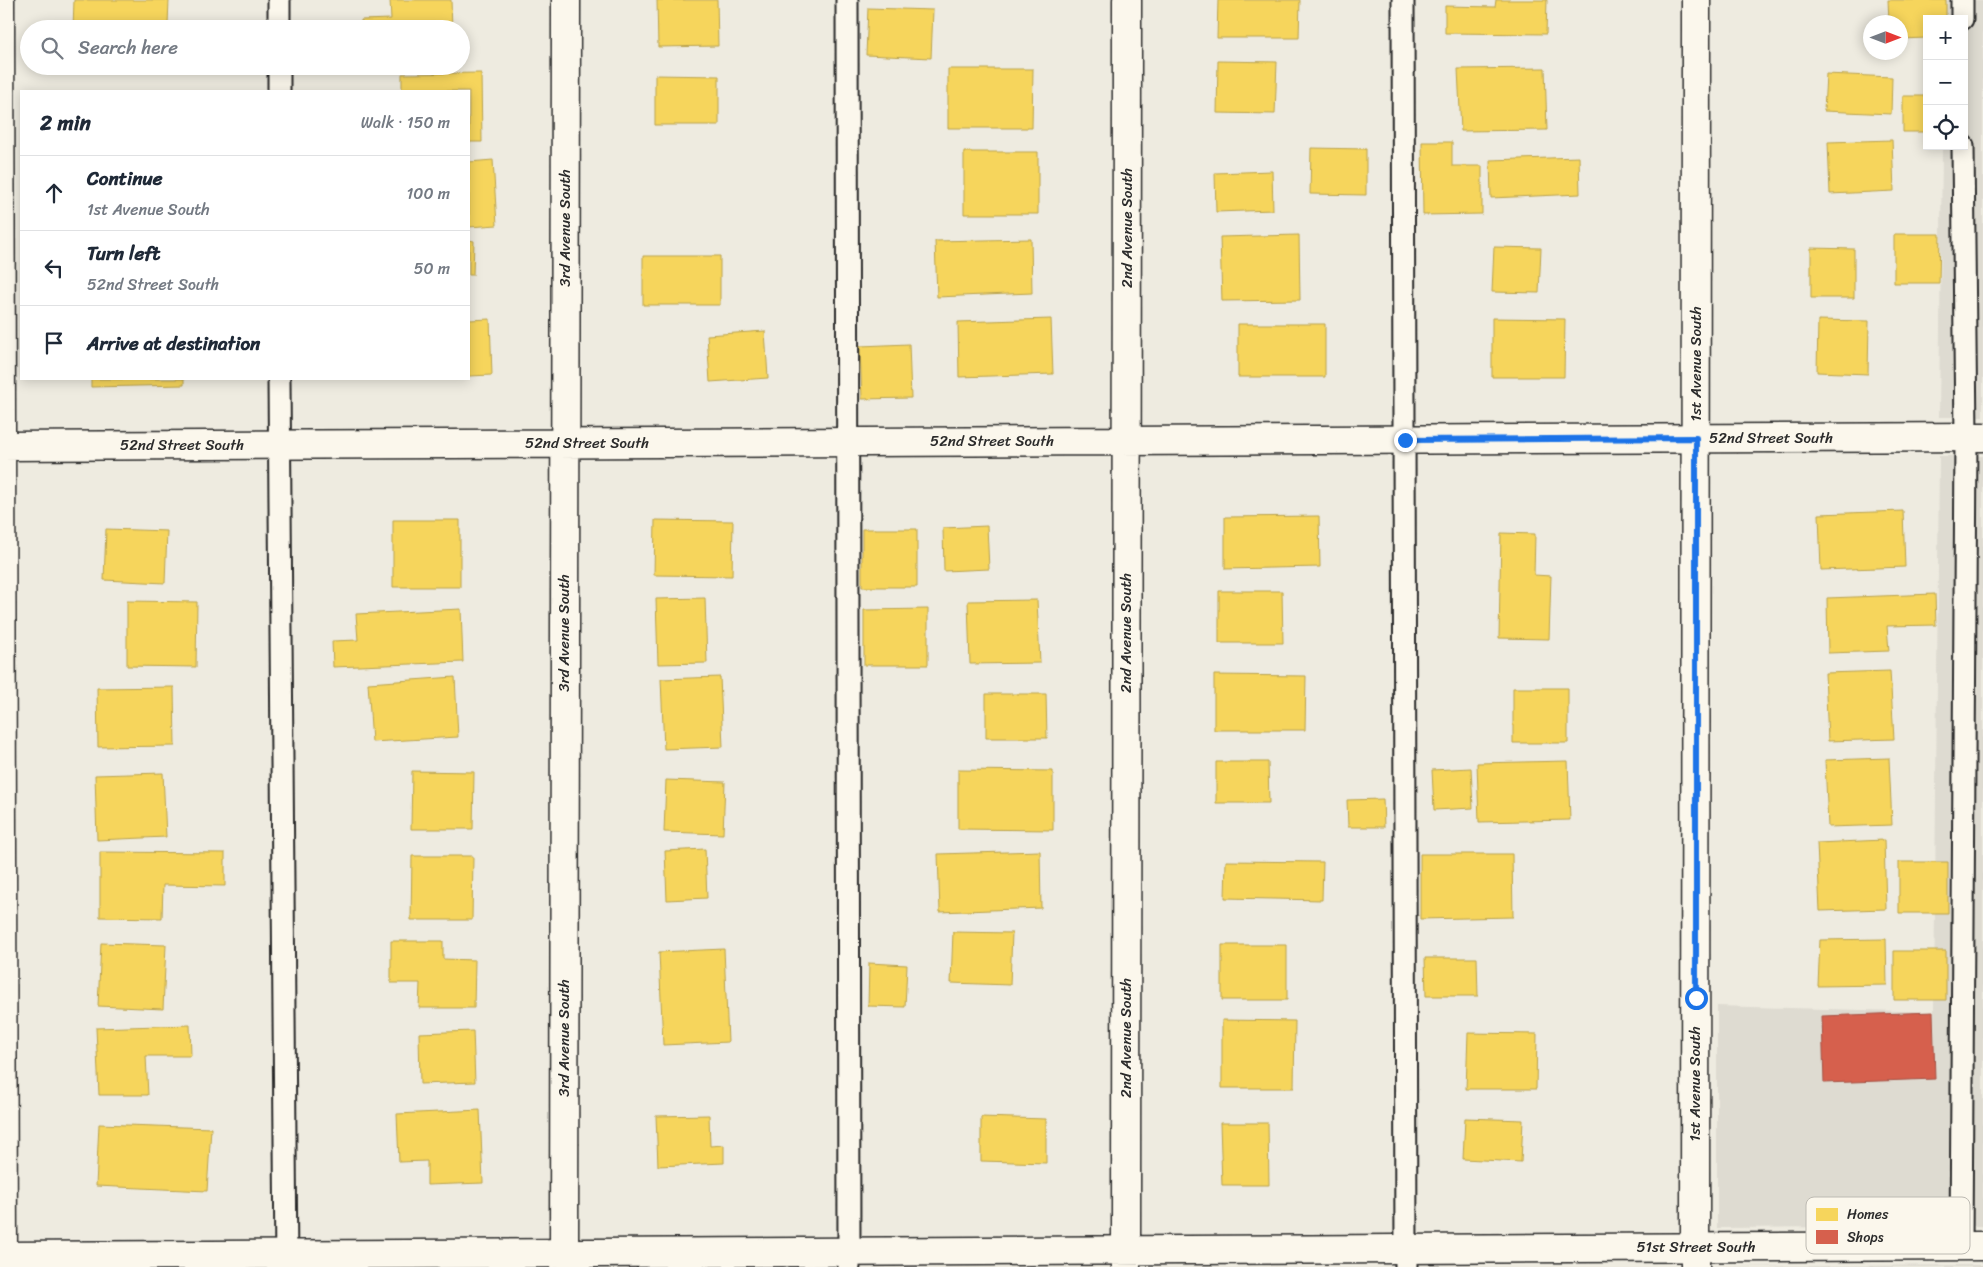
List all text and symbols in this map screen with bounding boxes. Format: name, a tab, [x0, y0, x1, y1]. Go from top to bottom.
north arrow	[1863, 15, 1908, 60]
map controls	[1923, 15, 1968, 150]
button: +	[1923, 15, 1968, 60]
search box	[20, 20, 470, 75]
text: Search here	[78, 31, 178, 64]
icon: search	[38, 34, 66, 62]
button: −	[1923, 60, 1968, 105]
text: 2 min	[40, 104, 91, 142]
button: locate	[1923, 105, 1968, 150]
text: Walk · 150 m	[361, 108, 450, 137]
text: Continue	[87, 162, 163, 195]
street label: 2nd Avenue South	[1114, 168, 1140, 288]
street label: 3rd Avenue South	[552, 169, 578, 287]
icon: ahead	[40, 179, 68, 207]
text: 100 m	[406, 179, 450, 208]
text: 1st Avenue South	[87, 195, 210, 224]
text: Turn left	[87, 237, 160, 270]
icon: left	[40, 254, 68, 282]
text: 50 m	[414, 254, 450, 283]
text: 52nd Street South	[87, 270, 219, 299]
street label: 1st Avenue South	[1683, 306, 1709, 422]
text: Arrive at destination	[87, 327, 260, 360]
icon: arrive	[40, 329, 68, 357]
street label: 52nd Street South	[1709, 425, 1833, 451]
street label: 52nd Street South	[930, 428, 1054, 454]
route end	[1394, 429, 1417, 452]
street label: 52nd Street South	[525, 430, 649, 456]
street label: 52nd Street South	[120, 432, 244, 458]
street label: 2nd Avenue South	[1113, 573, 1139, 693]
street label: 3rd Avenue South	[551, 574, 577, 692]
street label: 2nd Avenue South	[1113, 978, 1139, 1098]
street label: 3rd Avenue South	[551, 979, 577, 1097]
route start	[1685, 987, 1708, 1010]
street label: 1st Avenue South	[1682, 1026, 1708, 1142]
legend	[1806, 1197, 1970, 1254]
text: Homes	[1847, 1202, 1889, 1227]
text: Shops	[1847, 1225, 1884, 1250]
street label: 51st Street South	[1636, 1234, 1756, 1260]

